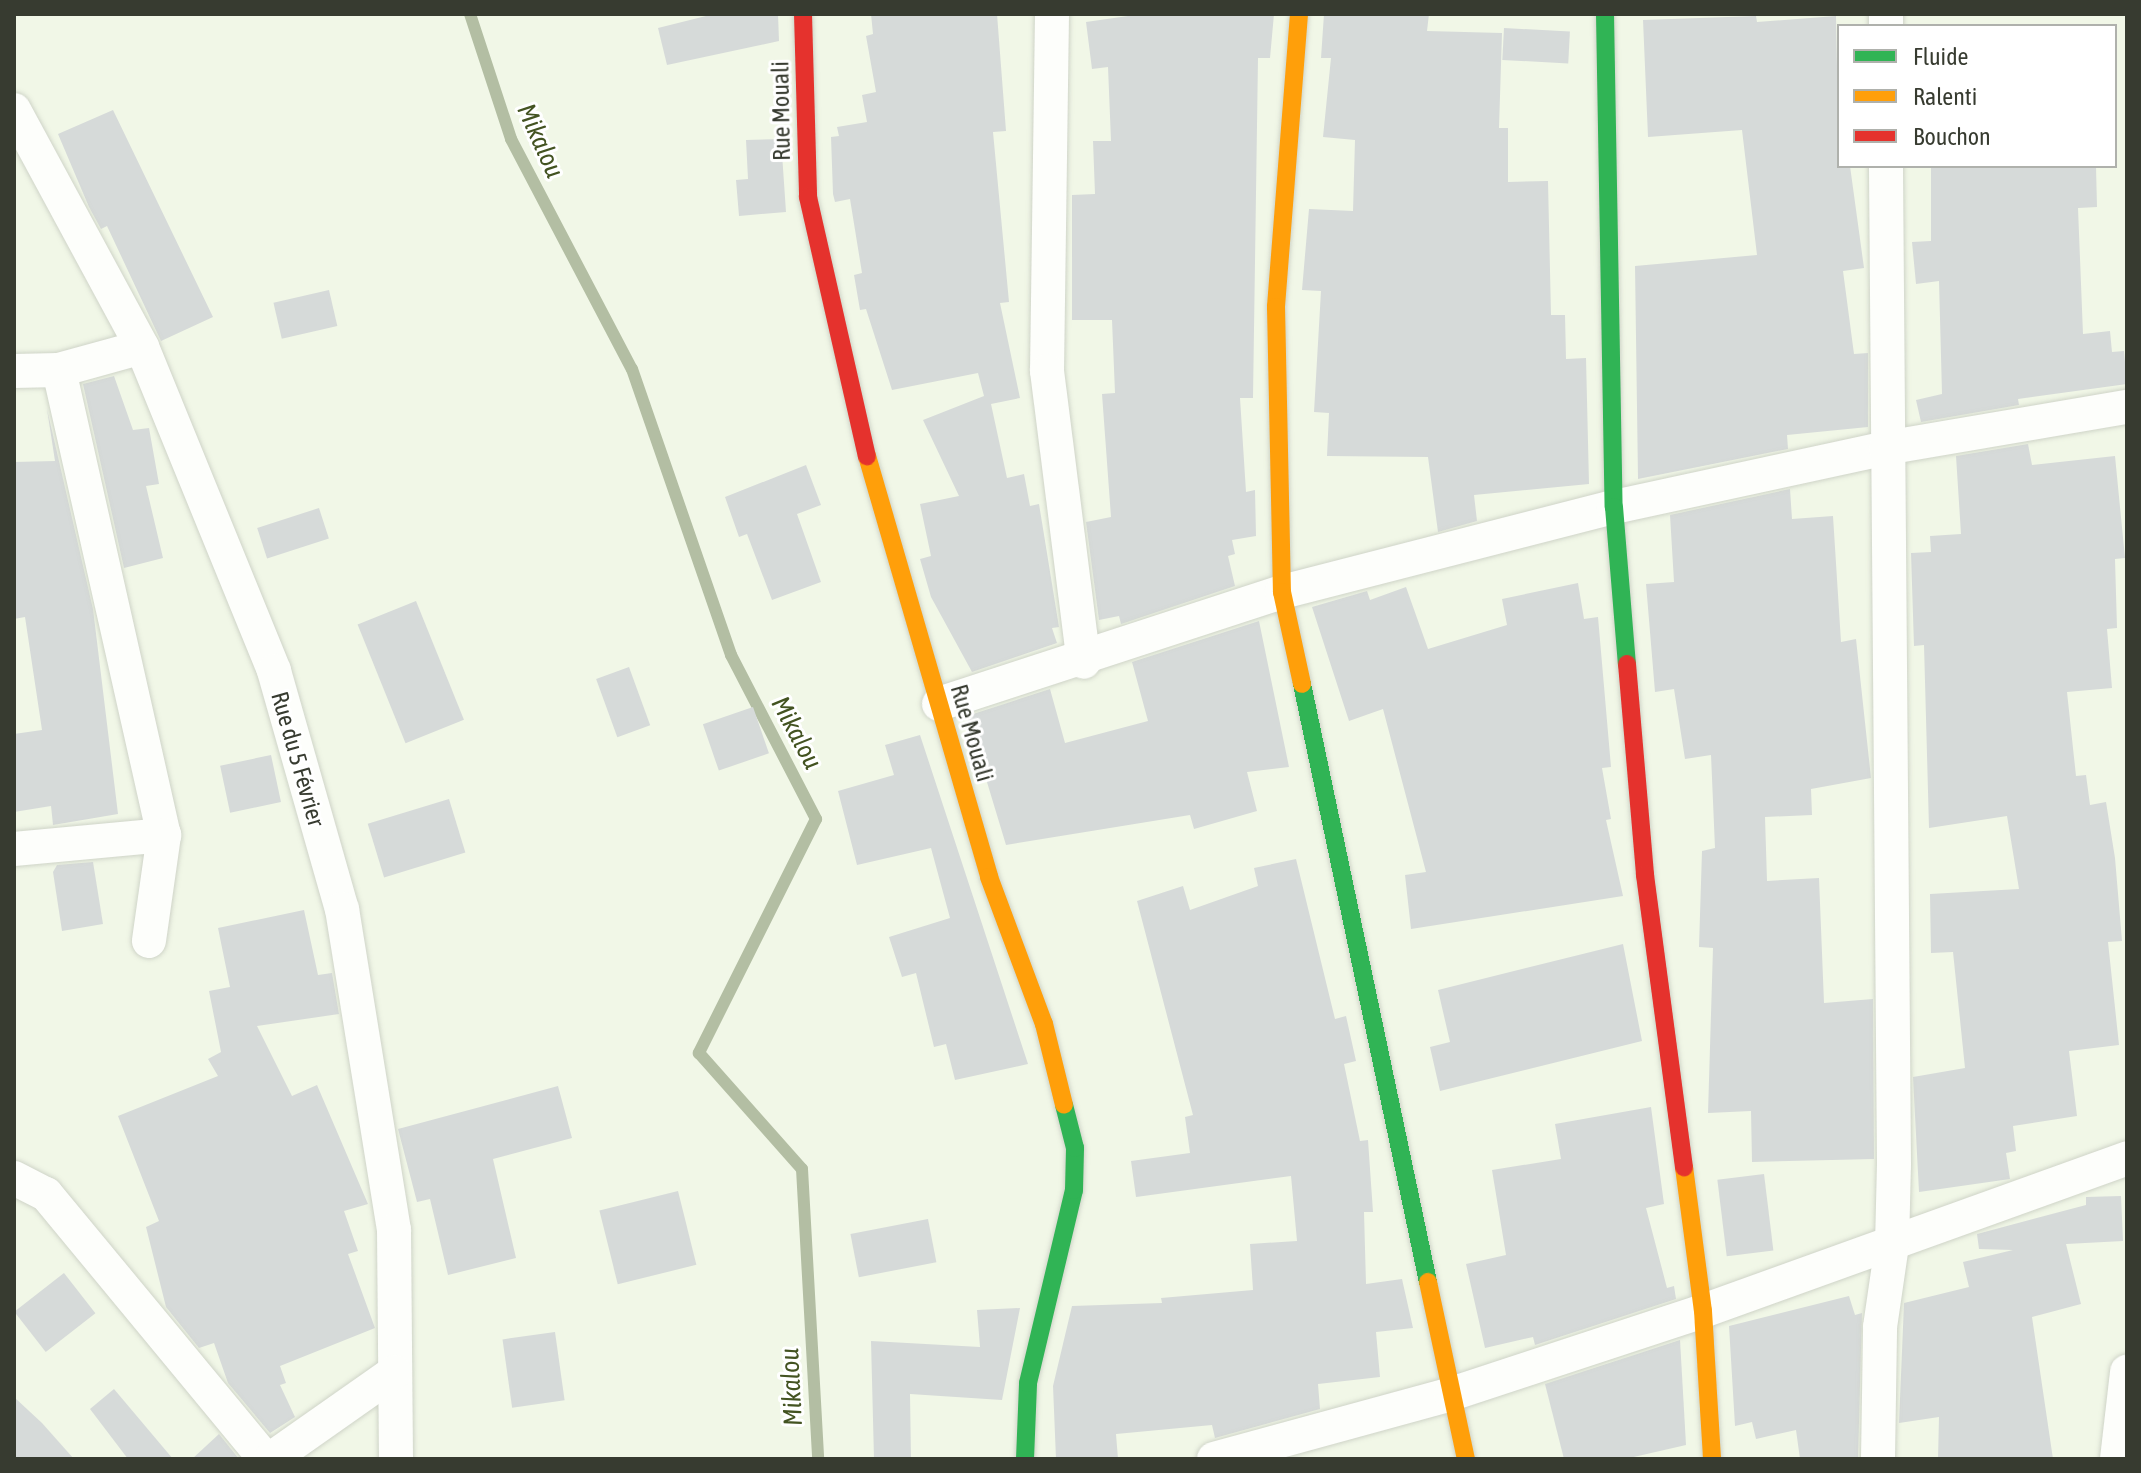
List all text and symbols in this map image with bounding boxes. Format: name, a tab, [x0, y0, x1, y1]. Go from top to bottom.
legend	[1837, 24, 2117, 168]
text: Fluide	[1913, 43, 1968, 70]
street label: Rue Mouali	[766, 61, 796, 161]
text: Ralenti	[1913, 83, 1977, 110]
water label: Mikalou	[510, 99, 570, 183]
text: Bouchon	[1913, 123, 1991, 150]
street label: Rue Mouali	[944, 681, 1000, 785]
street label: Rue du 5 Février	[265, 688, 331, 830]
water label: Mikalou	[764, 691, 828, 775]
water label: Mikalou	[774, 1347, 810, 1427]

